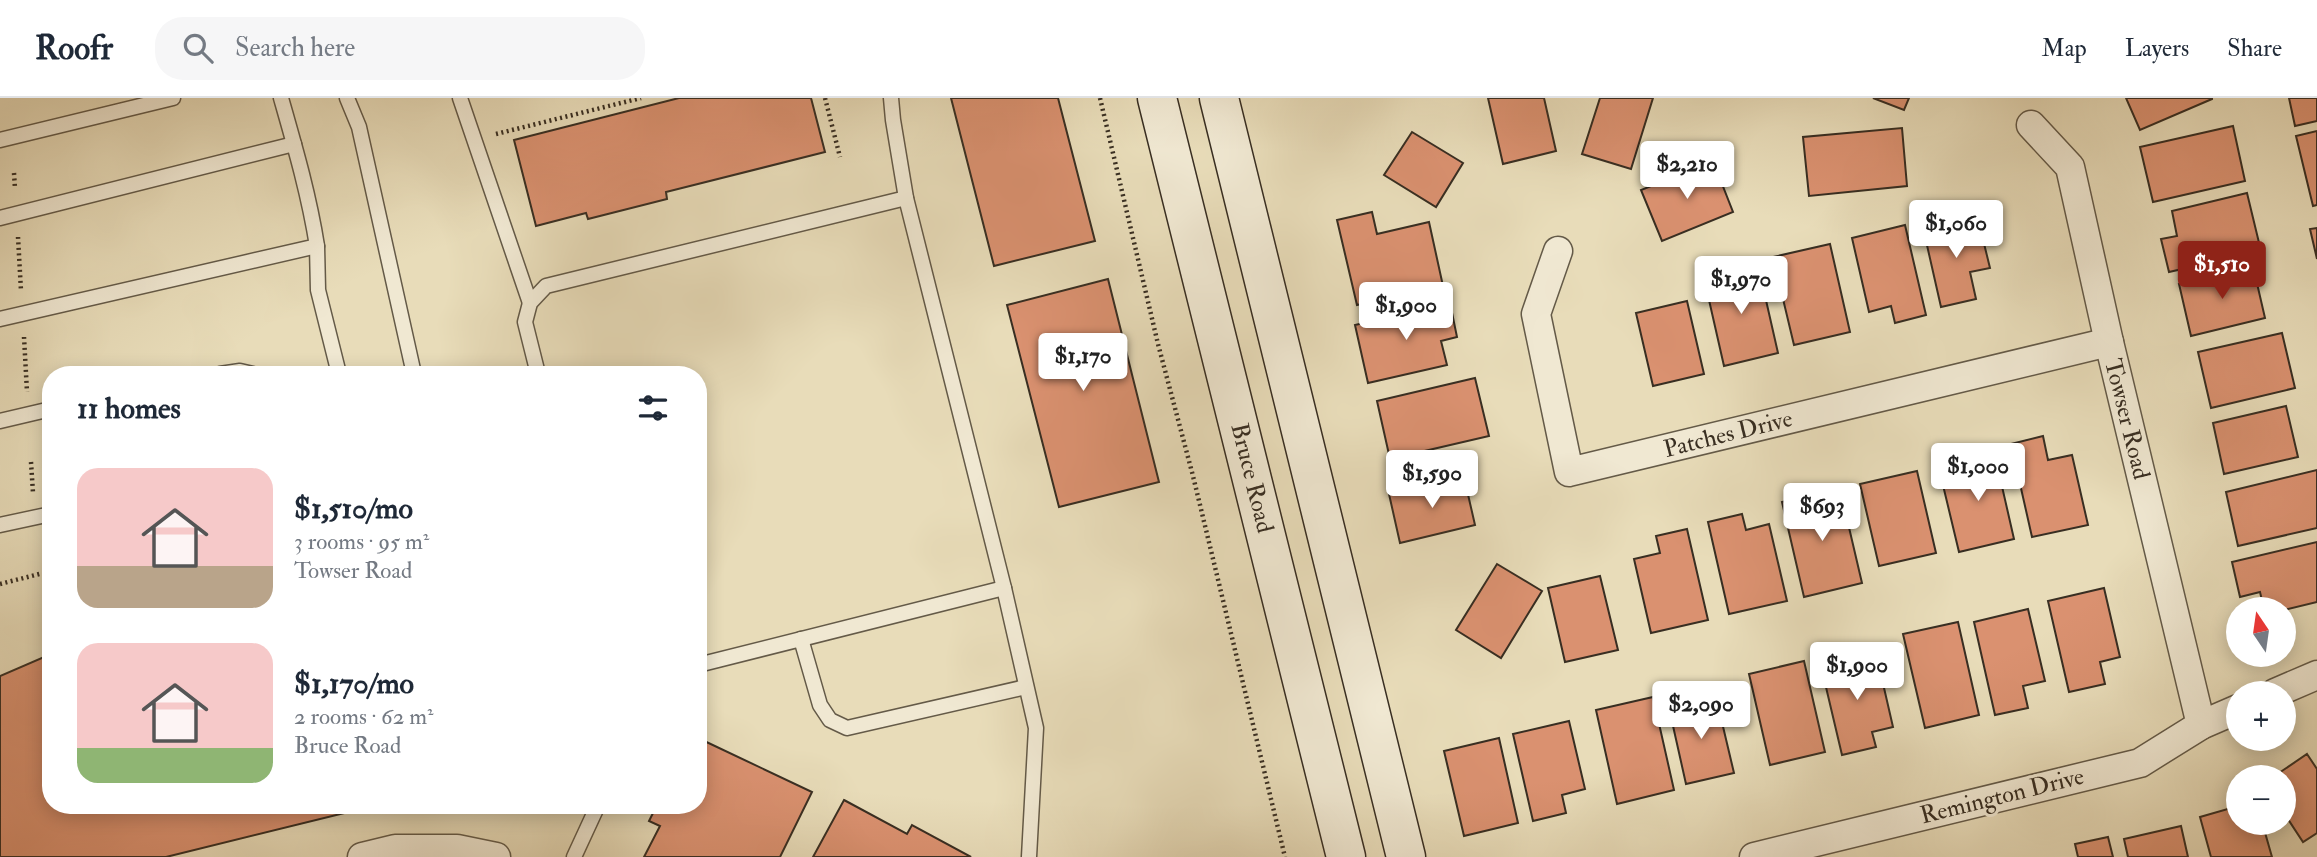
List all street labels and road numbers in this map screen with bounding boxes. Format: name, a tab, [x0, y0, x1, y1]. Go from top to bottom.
street label: Towser Road	[2097, 355, 2157, 483]
street label: Patches Drive	[1660, 403, 1796, 465]
street label: Bruce Road	[1223, 420, 1281, 536]
street label: Remington Drive	[1917, 761, 2087, 831]

